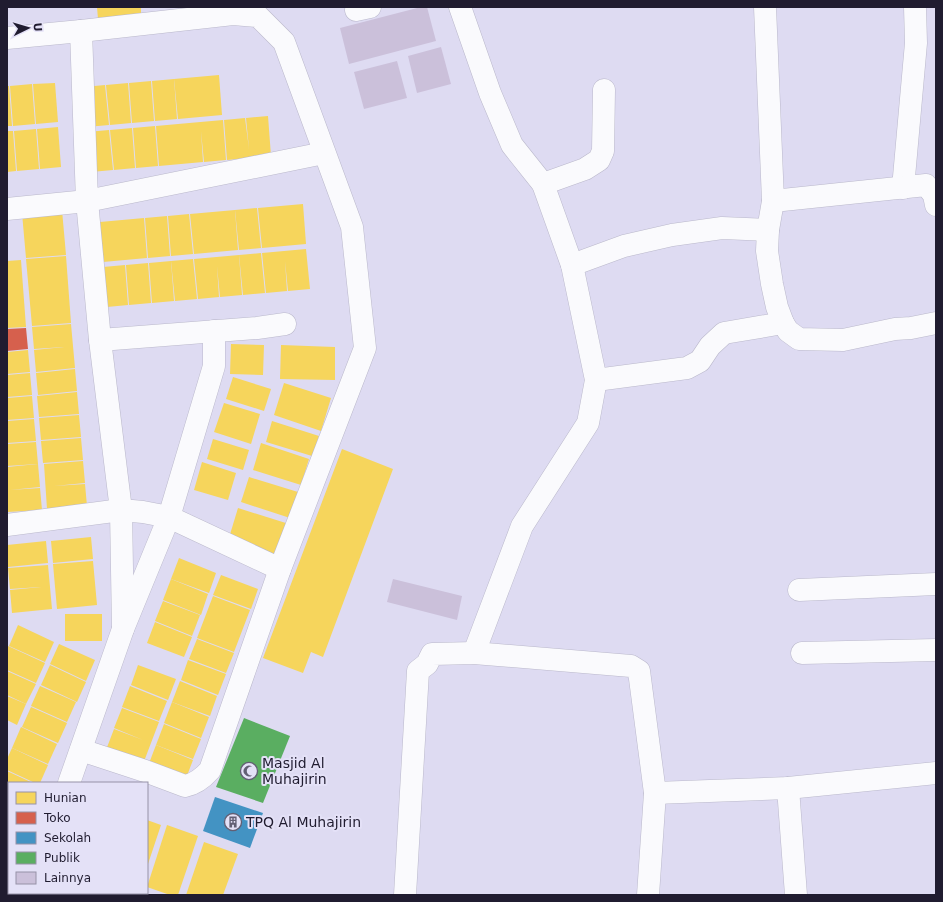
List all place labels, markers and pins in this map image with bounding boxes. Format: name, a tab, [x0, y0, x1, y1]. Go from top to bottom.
place label: Masjid Al Muhajirin	[262, 755, 327, 787]
mosque icon: Masjid Al Muhajirin	[239, 761, 259, 781]
building icon: TPQ Al Muhajirin	[223, 812, 243, 832]
place label: TPQ Al Muhajirin	[245, 814, 361, 830]

